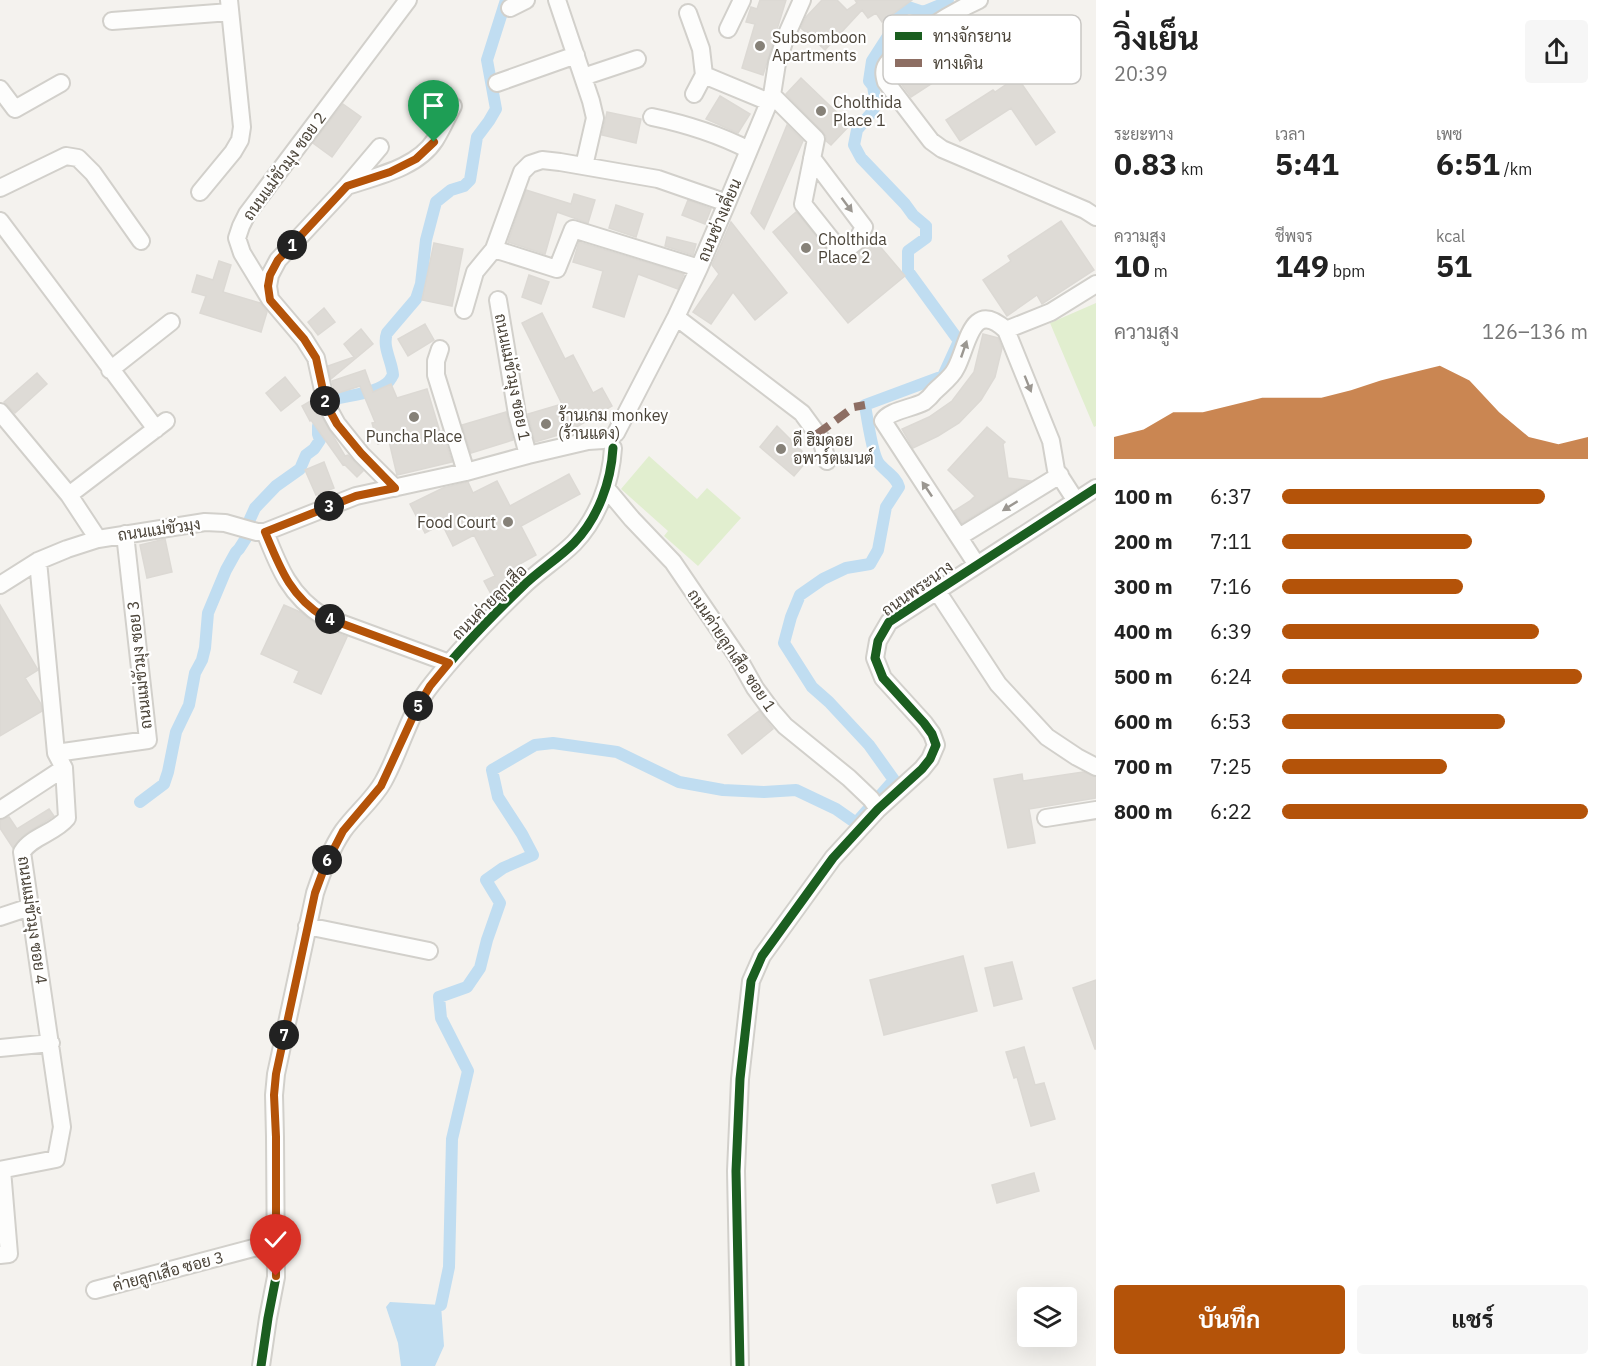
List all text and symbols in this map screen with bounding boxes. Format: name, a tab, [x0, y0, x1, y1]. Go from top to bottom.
legend	[883, 15, 1081, 84]
text: วิ่งเย็น	[1114, 16, 1199, 59]
button: share	[1525, 20, 1588, 83]
text: ทางจักรยาน	[933, 26, 1012, 46]
place label: Subsomboon Apartments	[772, 27, 867, 65]
marker: Subsomboon Apartments	[753, 39, 767, 53]
text: ทางเดิน	[933, 53, 983, 73]
text: 20:39	[1114, 60, 1168, 87]
pin	[408, 80, 459, 142]
icon: arrive	[417, 89, 450, 122]
place label: Cholthida Place 1	[833, 92, 902, 130]
marker: Cholthida Place 1	[814, 104, 828, 118]
street label: ถนนแม่ขัวมุง ซอย 2	[238, 108, 332, 225]
text: ระยะทาง	[1114, 124, 1174, 144]
text: เวลา	[1275, 124, 1305, 144]
text: เพซ	[1436, 124, 1462, 144]
text: 0.83	[1114, 144, 1177, 183]
text: 5:41	[1275, 144, 1339, 183]
text: 6:51	[1436, 144, 1500, 183]
text: km	[1177, 159, 1204, 179]
text: /km	[1500, 159, 1532, 179]
street label: ถนนช่างเคี่ยน	[689, 174, 745, 265]
one-way arrow	[841, 197, 853, 212]
text: ความสูง	[1114, 226, 1166, 246]
text: ชีพจร	[1275, 226, 1313, 246]
text: kcal	[1436, 226, 1465, 246]
place label: Cholthida Place 2	[818, 229, 887, 267]
pin: 1	[277, 230, 307, 260]
text: 1	[287, 235, 297, 255]
marker: Cholthida Place 2	[799, 241, 813, 255]
text: 10	[1114, 246, 1150, 285]
text: 149	[1275, 246, 1329, 285]
text: 51	[1436, 246, 1472, 285]
text: m	[1150, 261, 1168, 281]
text: bpm	[1329, 261, 1365, 281]
street label: ถนนแม่ขัวมุง ซอย 1	[489, 312, 535, 443]
text: ความสูง	[1114, 318, 1179, 345]
text: 126–136 m	[1482, 318, 1588, 345]
one-way arrow	[959, 340, 969, 358]
one-way arrow	[1024, 375, 1033, 393]
pin: 2	[310, 386, 340, 416]
text: 2	[320, 391, 330, 411]
place label: ร้านเกม monkey (ร้านแดง)	[558, 405, 668, 443]
marker: Puncha Place	[407, 410, 421, 424]
marker: ร้านเกม monkey (ร้านแดง)	[539, 417, 553, 431]
place label: Puncha Place	[366, 426, 463, 446]
place label: ดี ฮิมดอย อพาร์ตเมนต์	[793, 429, 874, 468]
marker: ดี ฮิมดอย อพาร์ตเมนต์	[774, 442, 788, 456]
one-way arrow	[921, 481, 933, 497]
text: 100 m	[1114, 483, 1173, 510]
text: 6:37	[1210, 483, 1252, 510]
pin: 3	[314, 491, 344, 521]
text: 3	[324, 496, 334, 516]
one-way arrow	[1002, 501, 1018, 512]
place label: Food Court	[417, 512, 496, 532]
street label: ถนนแม่ขัวมุง	[116, 513, 202, 547]
marker: Food Court	[501, 515, 515, 529]
text: 200 m	[1114, 528, 1173, 555]
text: 7:11	[1210, 528, 1252, 555]
street label: ถนนพระนาง	[877, 556, 957, 620]
street label: ถนนค่ายลูกเสือ	[447, 560, 532, 645]
text: 300 m	[1114, 573, 1173, 600]
text: 7:16	[1210, 573, 1252, 600]
street label: ถนนค่ายลูกเสือ ซอย 1	[682, 585, 781, 716]
street label: ถนนแม่ขัวมุง ซอย 3	[122, 600, 158, 730]
pin: 4	[315, 604, 345, 634]
text: 4	[325, 609, 335, 629]
text: 400 m	[1114, 618, 1173, 645]
text: 6:39	[1210, 618, 1252, 645]
text: 500 m	[1114, 663, 1173, 690]
text: 6:24	[1210, 663, 1252, 690]
pin: 5	[403, 691, 433, 721]
text: 5	[413, 696, 423, 716]
text: 600 m	[1114, 708, 1173, 735]
text: 6:53	[1210, 708, 1252, 735]
text: 700 m	[1114, 753, 1173, 780]
text: 7:25	[1210, 753, 1252, 780]
text: 800 m	[1114, 798, 1173, 825]
text: 6:22	[1210, 798, 1252, 825]
pin: 6	[312, 845, 342, 875]
text: 6	[322, 850, 332, 870]
street label: ถนนแม่ขัวมุง ซอย 4	[12, 855, 52, 986]
pin: 7	[269, 1020, 299, 1050]
text: 7	[279, 1025, 289, 1045]
pin	[250, 1214, 301, 1276]
icon: check	[259, 1223, 292, 1256]
street label: ค่ายลูกเสือ ซอย 3	[110, 1247, 226, 1297]
button: บันทึก	[1114, 1285, 1345, 1354]
button: แชร์	[1357, 1285, 1588, 1354]
map controls	[1017, 1287, 1077, 1347]
button: layers	[1017, 1287, 1077, 1347]

